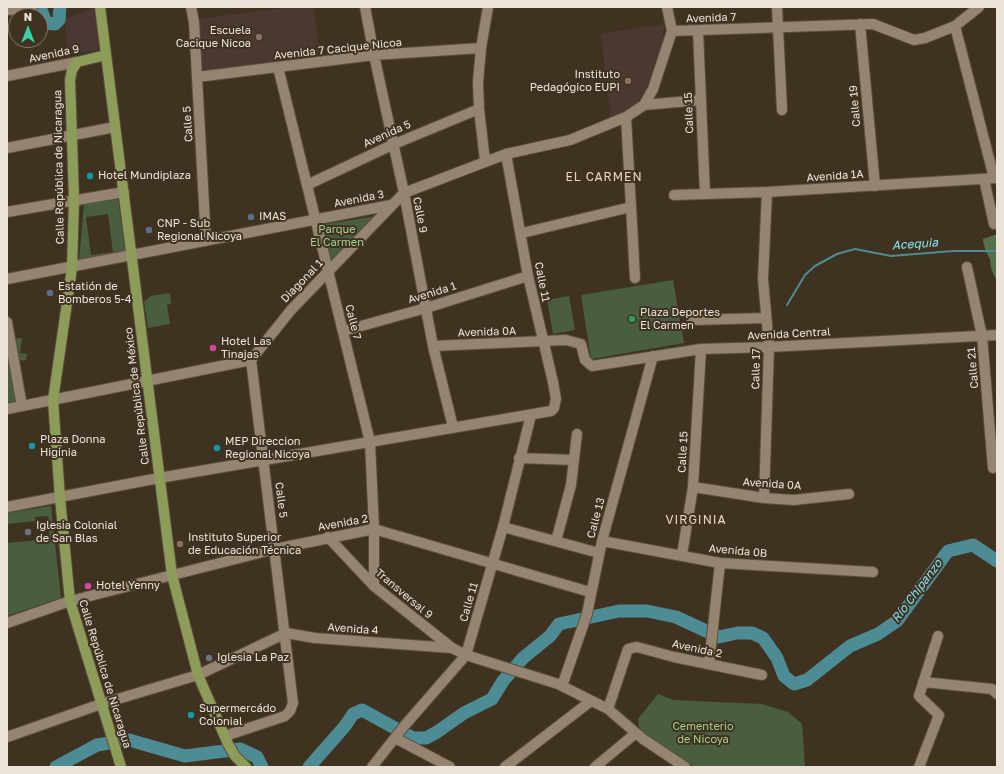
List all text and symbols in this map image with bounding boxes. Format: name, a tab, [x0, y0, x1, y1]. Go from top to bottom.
north arrow	[8, 8, 48, 48]
text: N	[24, 10, 32, 23]
street label: Avenida 7	[686, 11, 736, 25]
place label: Escuela Cacique Nicoa	[176, 24, 251, 50]
marker: Escuela Cacique Nicoa	[254, 32, 264, 42]
street label: Avenida 7 Cacique Nicoa	[273, 36, 403, 62]
street label: Avenida 9	[28, 42, 80, 66]
place label: Instituto Pedagógico EUPI	[530, 68, 620, 94]
marker: Instituto Pedagógico EUPI	[623, 76, 633, 86]
street label: Calle 19	[847, 85, 863, 127]
street label: Calle República de Nicaragua	[51, 90, 67, 244]
street label: Calle 15	[682, 92, 696, 134]
street label: Calle 5	[180, 106, 196, 142]
street label: Avenida 5	[361, 118, 413, 150]
street label: Avenida 1A	[806, 167, 864, 185]
place label: Hotel Mundiplaza	[98, 169, 191, 183]
district label: EL CARMEN	[565, 170, 643, 184]
marker: Hotel Mundiplaza	[85, 171, 95, 181]
street label: Avenida 3	[333, 188, 385, 210]
street label: Calle 9	[410, 196, 430, 234]
place label: IMAS	[259, 210, 286, 224]
marker: IMAS	[246, 212, 256, 222]
place label: CNP - Sub Regional Nicoya	[157, 217, 242, 243]
park label: Parque El Carmen	[310, 223, 364, 249]
marker: CNP - Sub Regional Nicoya	[144, 225, 154, 235]
water label: Acequia	[892, 235, 938, 253]
street label: Diagonal 1	[278, 257, 326, 305]
street label: Calle 11	[532, 261, 552, 303]
street label: Avenida 1	[406, 279, 458, 307]
place label: Estatión de Bomberos 5-4	[58, 280, 131, 306]
marker: Estatión de Bomberos 5-4	[45, 288, 55, 298]
street label: Calle 7	[342, 303, 364, 341]
place label: Plaza Deportes El Carmen	[640, 306, 720, 332]
marker: Plaza Deportes El Carmen	[627, 314, 637, 324]
street label: Avenida 0A	[457, 324, 517, 340]
street label: Avenida Central	[747, 325, 831, 343]
street label: Calle República de México	[122, 327, 152, 465]
place label: Hotel Las Tinajas	[221, 335, 271, 361]
marker: Hotel Las Tinajas	[208, 343, 218, 353]
street label: Calle 21	[965, 347, 981, 389]
street label: Calle 17	[749, 348, 763, 390]
street label: Calle 15	[675, 431, 691, 473]
place label: Plaza Donna Higinia	[40, 433, 106, 459]
place label: MEP Direccion Regional Nicoya	[225, 435, 310, 461]
marker: Plaza Donna Higinia	[27, 441, 37, 451]
marker: MEP Direccion Regional Nicoya	[212, 443, 222, 453]
street label: Avenida 0A	[742, 475, 802, 493]
street label: Calle 5	[272, 481, 290, 519]
street label: Calle 13	[584, 496, 608, 540]
street label: Avenida 2	[317, 512, 369, 534]
district label: VIRGINIA	[665, 513, 727, 527]
place label: Iglesia Colonial de San Blas	[36, 519, 117, 545]
marker: Iglesia Colonial de San Blas	[23, 527, 33, 537]
place label: Instituto Superior de Educación Técnica	[188, 531, 301, 557]
marker: Instituto Superior de Educación Técnica	[175, 539, 185, 549]
street label: Avenida 0B	[708, 542, 768, 560]
water label: Río Chipanzo	[889, 557, 945, 625]
street label: Transversal 9	[373, 566, 435, 622]
place label: Hotel Yenny	[96, 579, 160, 593]
marker: Hotel Yenny	[83, 581, 93, 591]
street label: Calle 11	[457, 581, 481, 623]
street label: Calle República de Nicaragua	[76, 598, 134, 750]
street label: Avenida 4	[327, 621, 379, 637]
street label: Avenida 2	[671, 637, 723, 661]
place label: Iglesia La Paz	[217, 651, 289, 665]
marker: Iglesia La Paz	[204, 653, 214, 663]
place label: Supermercádo Colonial	[199, 702, 276, 728]
marker: Supermercádo Colonial	[186, 710, 196, 720]
park label: Cementerio de Nicoya	[672, 720, 734, 746]

